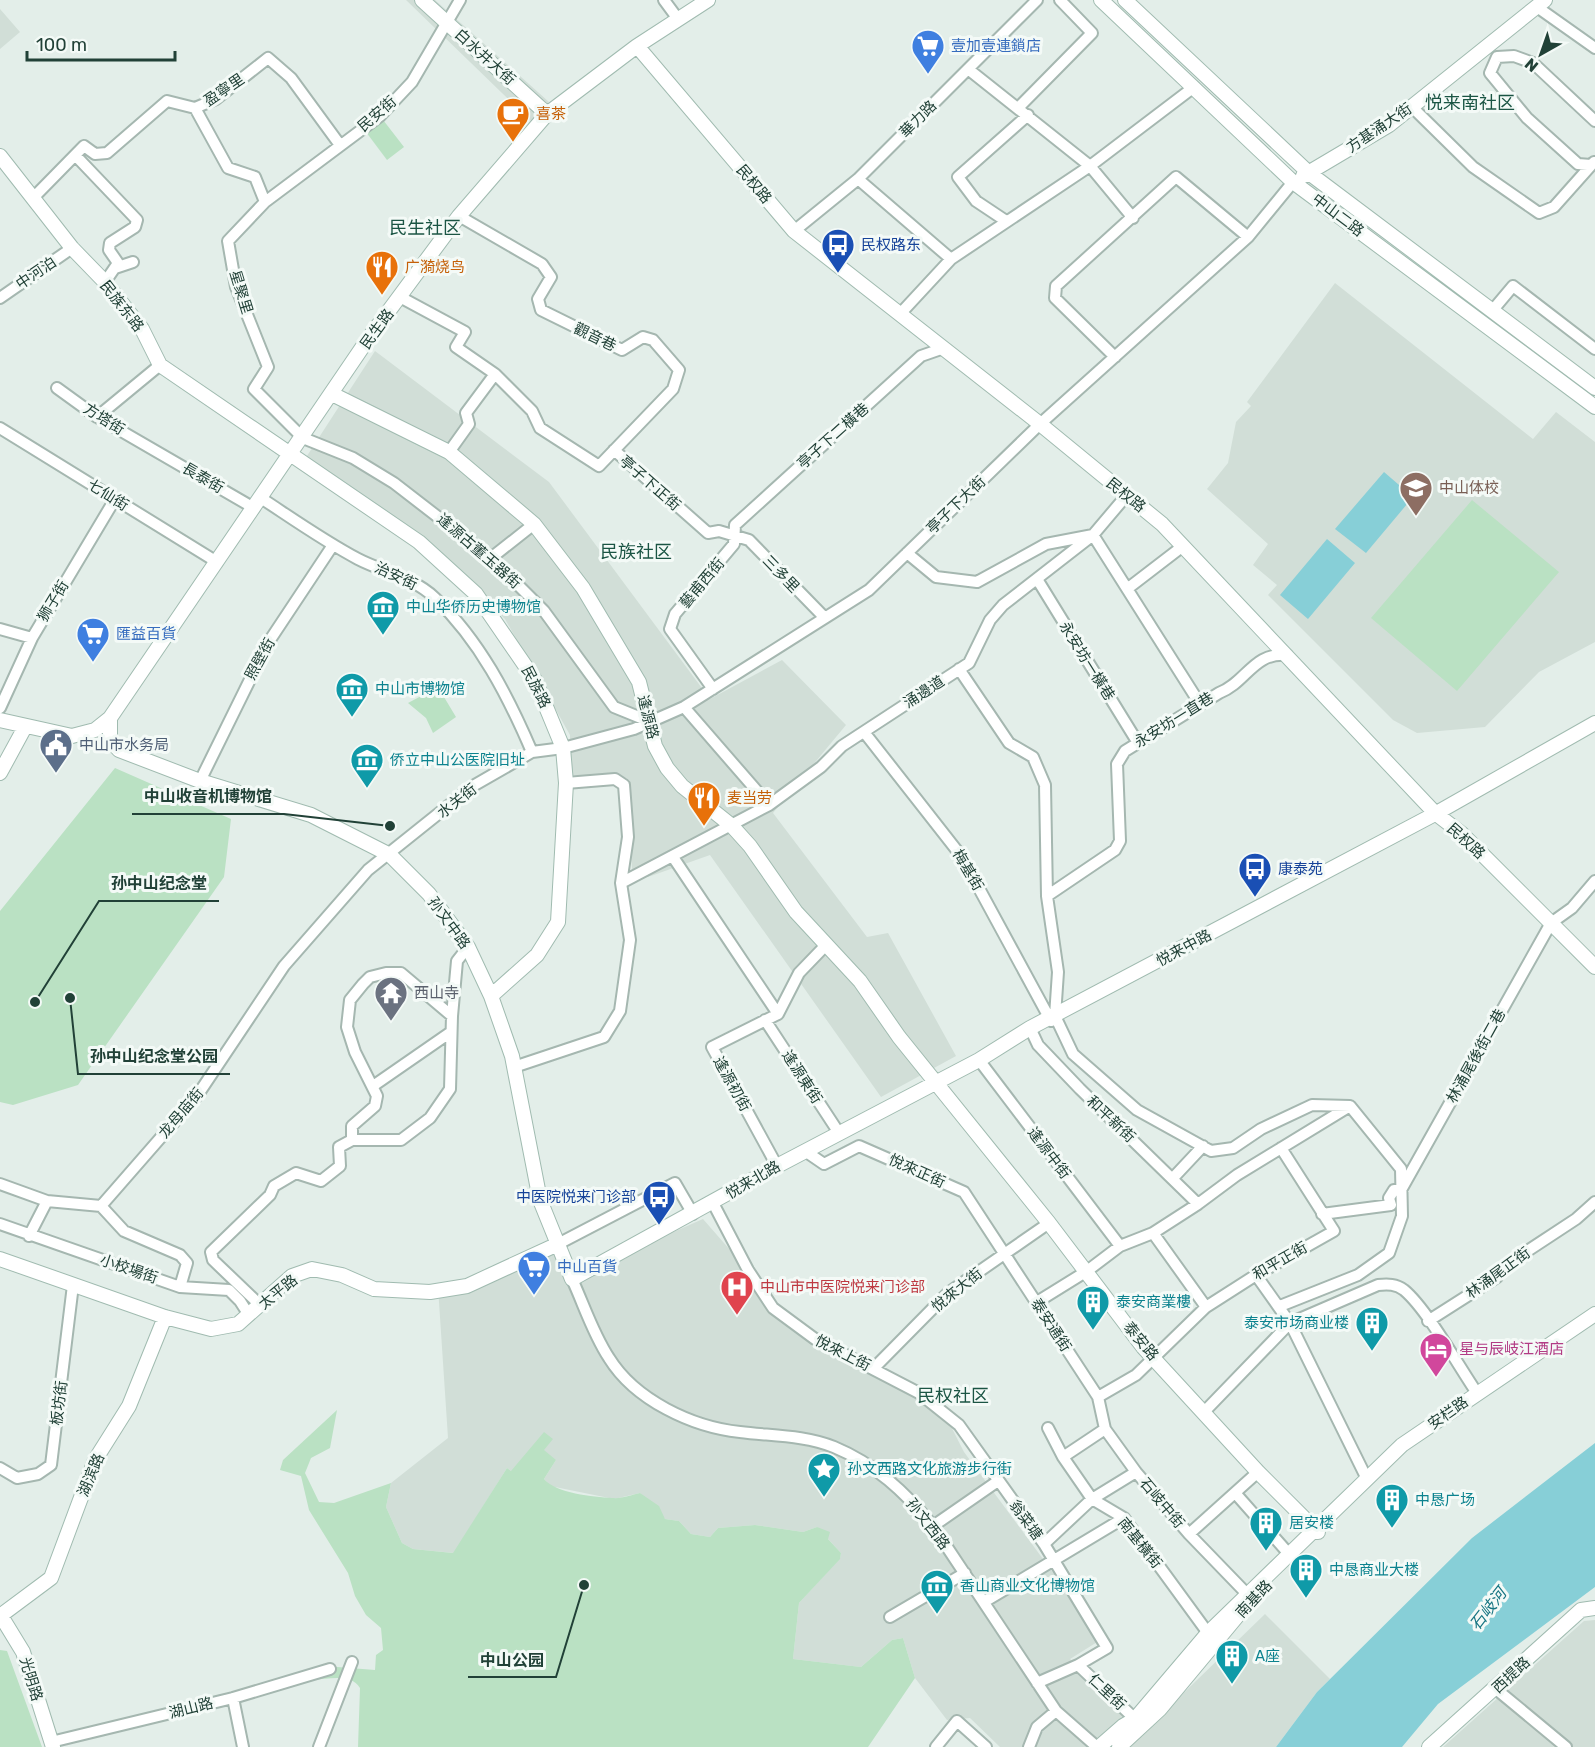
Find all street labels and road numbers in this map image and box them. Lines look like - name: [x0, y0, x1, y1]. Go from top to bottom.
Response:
- street label: 白水井大街: [451, 25, 519, 89]
- street label: 盈寧里: [200, 70, 248, 110]
- street label: 民安街: [354, 92, 400, 136]
- street label: 華力路: [896, 97, 940, 141]
- street label: 方基涌大街: [1343, 100, 1415, 156]
- street label: 民权路: [733, 161, 775, 207]
- street label: 中山二路: [1309, 190, 1367, 240]
- street label: 中河泊: [12, 253, 60, 293]
- street label: 星聚里: [226, 268, 256, 316]
- street label: 民族东路: [96, 277, 148, 335]
- street label: 民生路: [356, 306, 398, 352]
- street label: 觀音巷: [571, 319, 619, 355]
- street label: 方塔街: [80, 399, 128, 439]
- street label: 亭子下二橫巷: [794, 399, 872, 473]
- street label: 亭子下正街: [616, 452, 684, 514]
- street label: 長泰街: [179, 459, 227, 497]
- street label: 亭子下大街: [923, 472, 989, 538]
- street label: 民权路: [1103, 474, 1149, 516]
- street label: 七仙街: [84, 475, 132, 515]
- street label: 逢源古董玉器街: [433, 510, 525, 592]
- street label: 三多里: [759, 552, 803, 596]
- street label: 藝甫西街: [676, 554, 728, 612]
- street label: 治安街: [372, 558, 420, 594]
- street label: 狮子街: [34, 577, 72, 625]
- street label: 永安坊一橫巷: [1056, 618, 1118, 704]
- street label: 照壁街: [241, 635, 279, 683]
- street label: 民族路: [518, 663, 554, 711]
- street label: 涌邊道: [900, 672, 948, 712]
- street label: 永安坊一直巷: [1131, 689, 1217, 751]
- street label: 逢源路: [634, 693, 662, 741]
- street label: 水关街: [434, 780, 480, 822]
- street label: 民权路: [1443, 819, 1489, 863]
- street label: 梅基街: [949, 846, 987, 894]
- street label: 孙文中路: [424, 893, 474, 953]
- street label: 悦来中路: [1153, 926, 1215, 970]
- street label: 林涌尾後街二巷: [1443, 1006, 1509, 1106]
- street label: 逢源東街: [778, 1047, 826, 1107]
- street label: 逢源初街: [710, 1053, 754, 1115]
- street label: 龙母庙街: [155, 1084, 207, 1142]
- street label: 和平新街: [1083, 1092, 1139, 1146]
- street label: 逢源中街: [1024, 1124, 1074, 1182]
- street label: 悅來正街: [886, 1151, 948, 1191]
- street label: 悦来北路: [723, 1157, 783, 1203]
- street label: 和平正街: [1250, 1238, 1310, 1284]
- street label: 林涌尾正街: [1462, 1244, 1534, 1302]
- street label: 小校場街: [98, 1251, 160, 1287]
- street label: 悅來大街: [928, 1264, 986, 1316]
- street label: 太平路: [255, 1271, 301, 1313]
- street label: 泰安通街: [1027, 1295, 1075, 1355]
- street label: 泰安路: [1120, 1318, 1162, 1364]
- street label: 悅來上街: [812, 1331, 874, 1375]
- street label: 板坊街: [47, 1380, 71, 1426]
- street label: 安栏路: [1424, 1393, 1472, 1433]
- street label: 湖滨路: [74, 1451, 108, 1499]
- street label: 石岐中街: [1136, 1474, 1188, 1532]
- street label: 孙文西路: [902, 1495, 954, 1553]
- street label: 翁菜塘: [1005, 1497, 1047, 1543]
- street label: 南基橫街: [1114, 1514, 1166, 1572]
- street label: 南基路: [1232, 1576, 1276, 1622]
- street label: 西提路: [1488, 1653, 1534, 1697]
- street label: 光明路: [16, 1655, 46, 1703]
- street label: 仁里街: [1084, 1670, 1130, 1714]
- street label: 湖山路: [167, 1694, 215, 1722]

